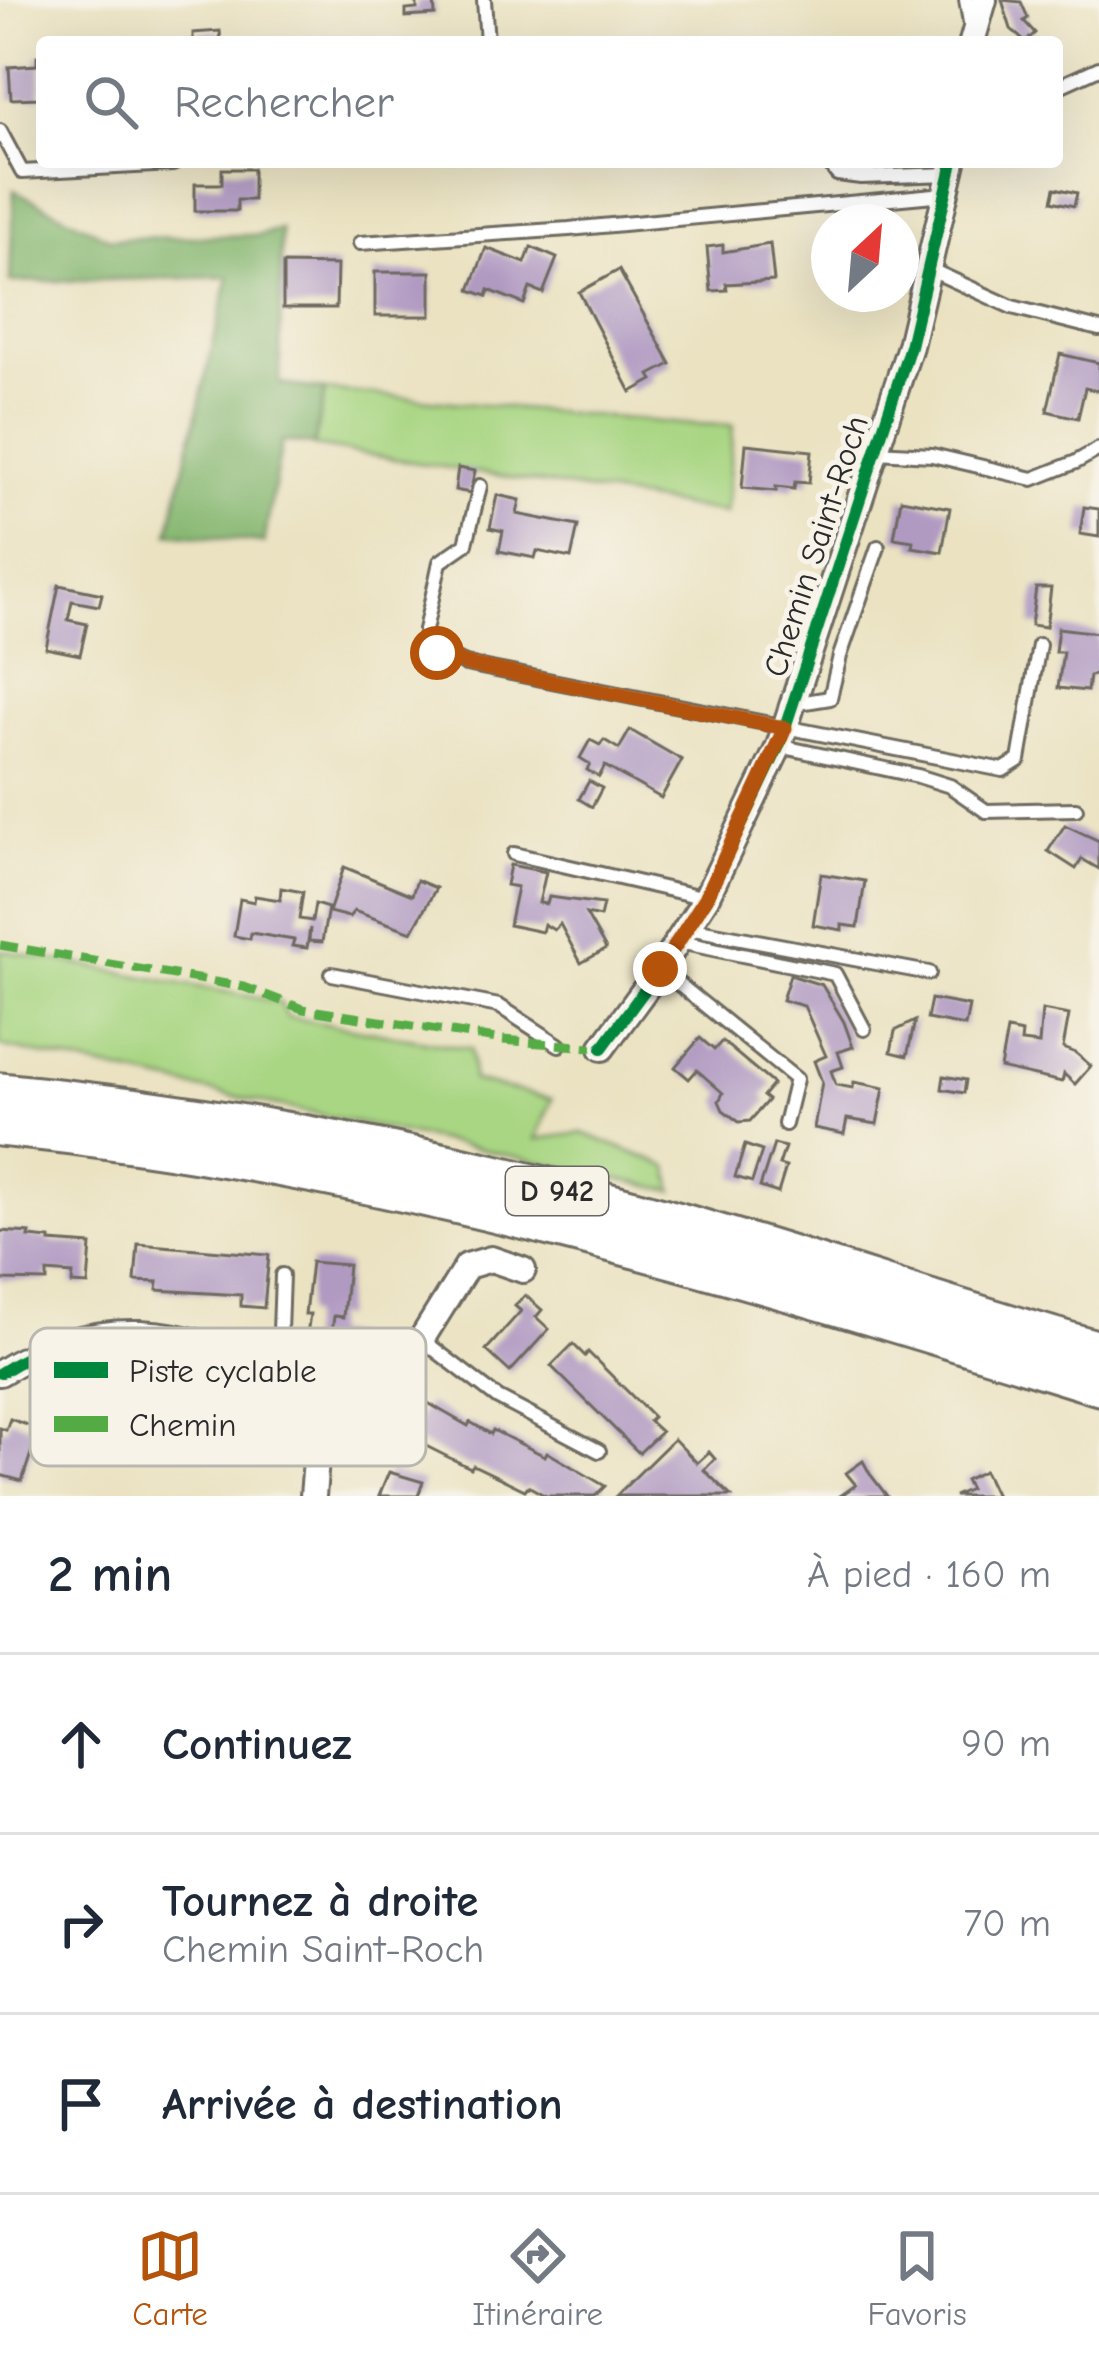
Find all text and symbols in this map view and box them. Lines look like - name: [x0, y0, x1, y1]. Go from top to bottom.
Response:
- search box: [36, 36, 1063, 168]
- icon: search: [78, 69, 144, 135]
- text: Rechercher: [174, 76, 394, 128]
- north arrow: [811, 204, 919, 312]
- street label: Chemin Saint-Roch: [756, 411, 876, 681]
- route start: [410, 626, 464, 680]
- route end: [633, 942, 687, 996]
- road number: D 942: [506, 1167, 608, 1215]
- legend: [30, 1328, 426, 1466]
- text: Piste cyclable: [129, 1352, 316, 1390]
- text: Chemin: [129, 1406, 237, 1444]
- text: 2 min: [48, 1545, 172, 1604]
- text: À pied · 160 m: [807, 1552, 1051, 1597]
- icon: ahead: [48, 1711, 114, 1777]
- text: Continuez: [162, 1718, 352, 1770]
- text: 90 m: [961, 1721, 1051, 1766]
- text: Tournez à droite: [162, 1875, 478, 1927]
- icon: right: [48, 1891, 114, 1957]
- text: 70 m: [964, 1901, 1051, 1946]
- text: Chemin Saint-Roch: [162, 1927, 484, 1972]
- icon: arrive: [48, 2071, 114, 2137]
- text: Arrivée à destination: [162, 2078, 563, 2130]
- tab: Carte: [132, 2223, 208, 2333]
- tab: Itinéraire: [472, 2223, 603, 2333]
- tab: Favoris: [868, 2223, 967, 2333]

